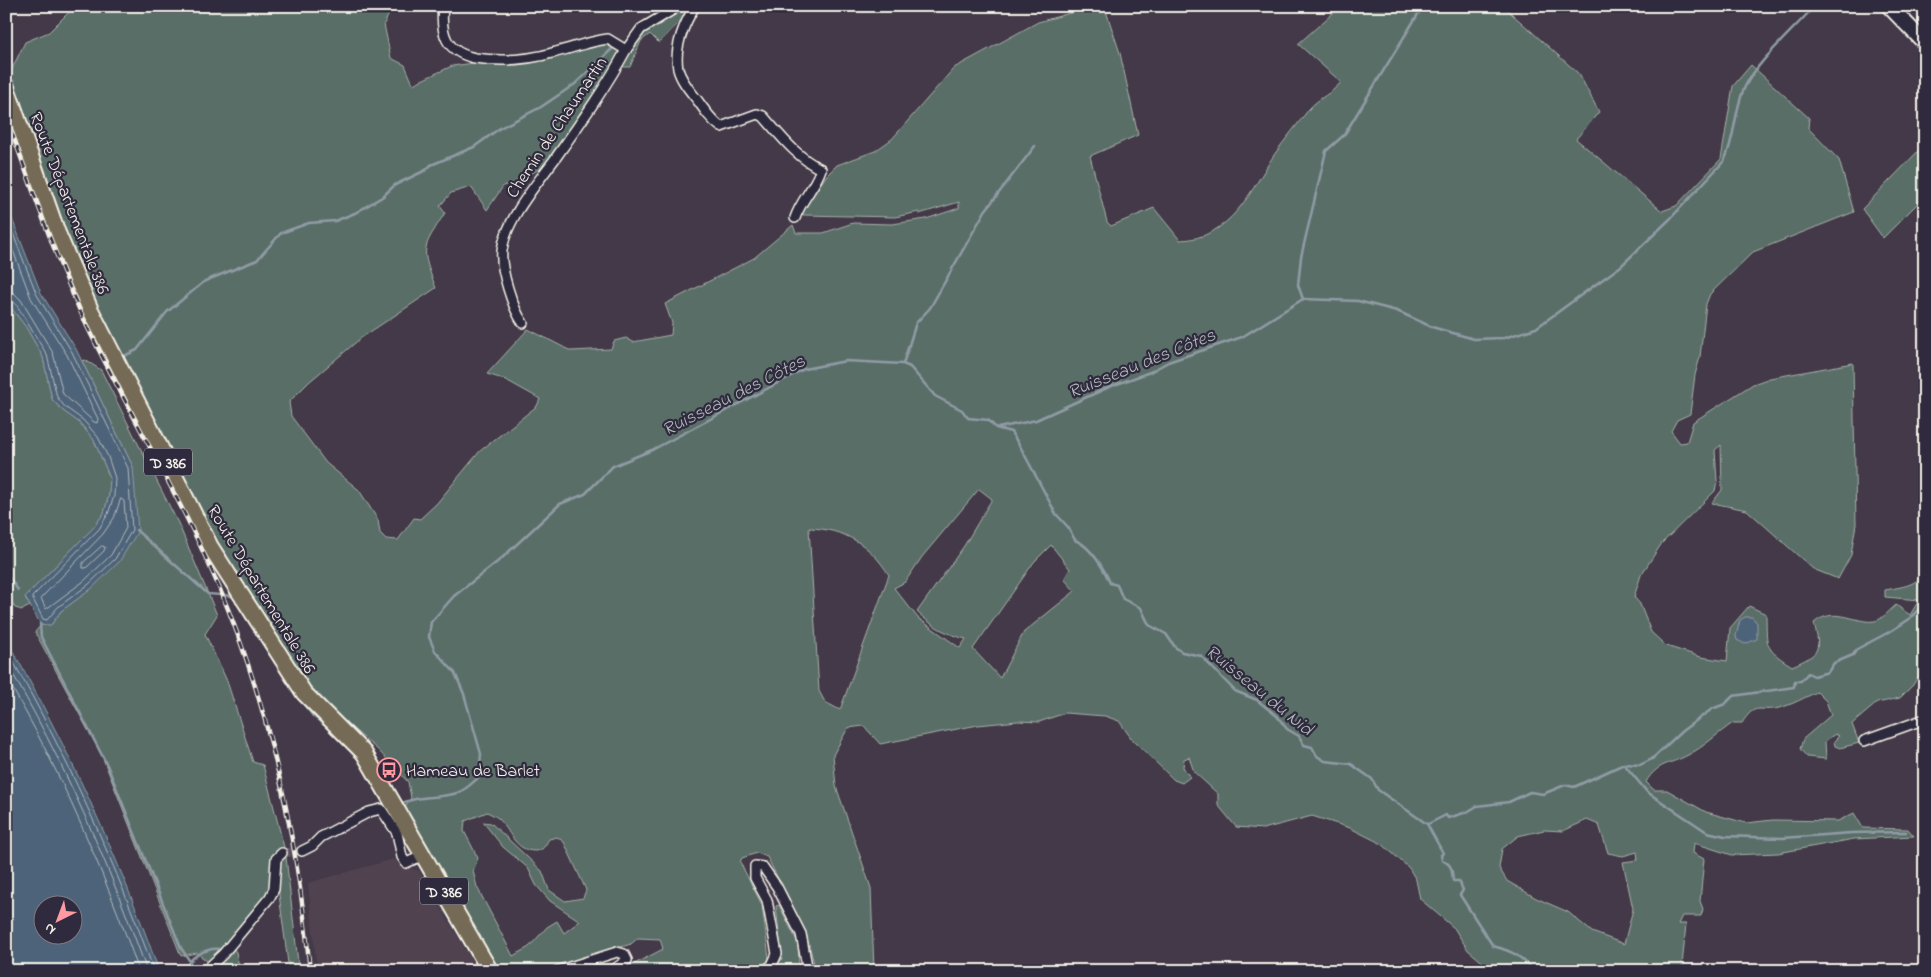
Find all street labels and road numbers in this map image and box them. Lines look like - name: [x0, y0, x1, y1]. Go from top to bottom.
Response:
- street label: Chemin de Chaumartin: [501, 52, 615, 204]
- street label: Route Départementale 386: [21, 109, 115, 299]
- road number: D 386: [144, 448, 192, 476]
- street label: Route Départementale 386: [199, 501, 321, 680]
- road number: D 386: [420, 878, 468, 904]

